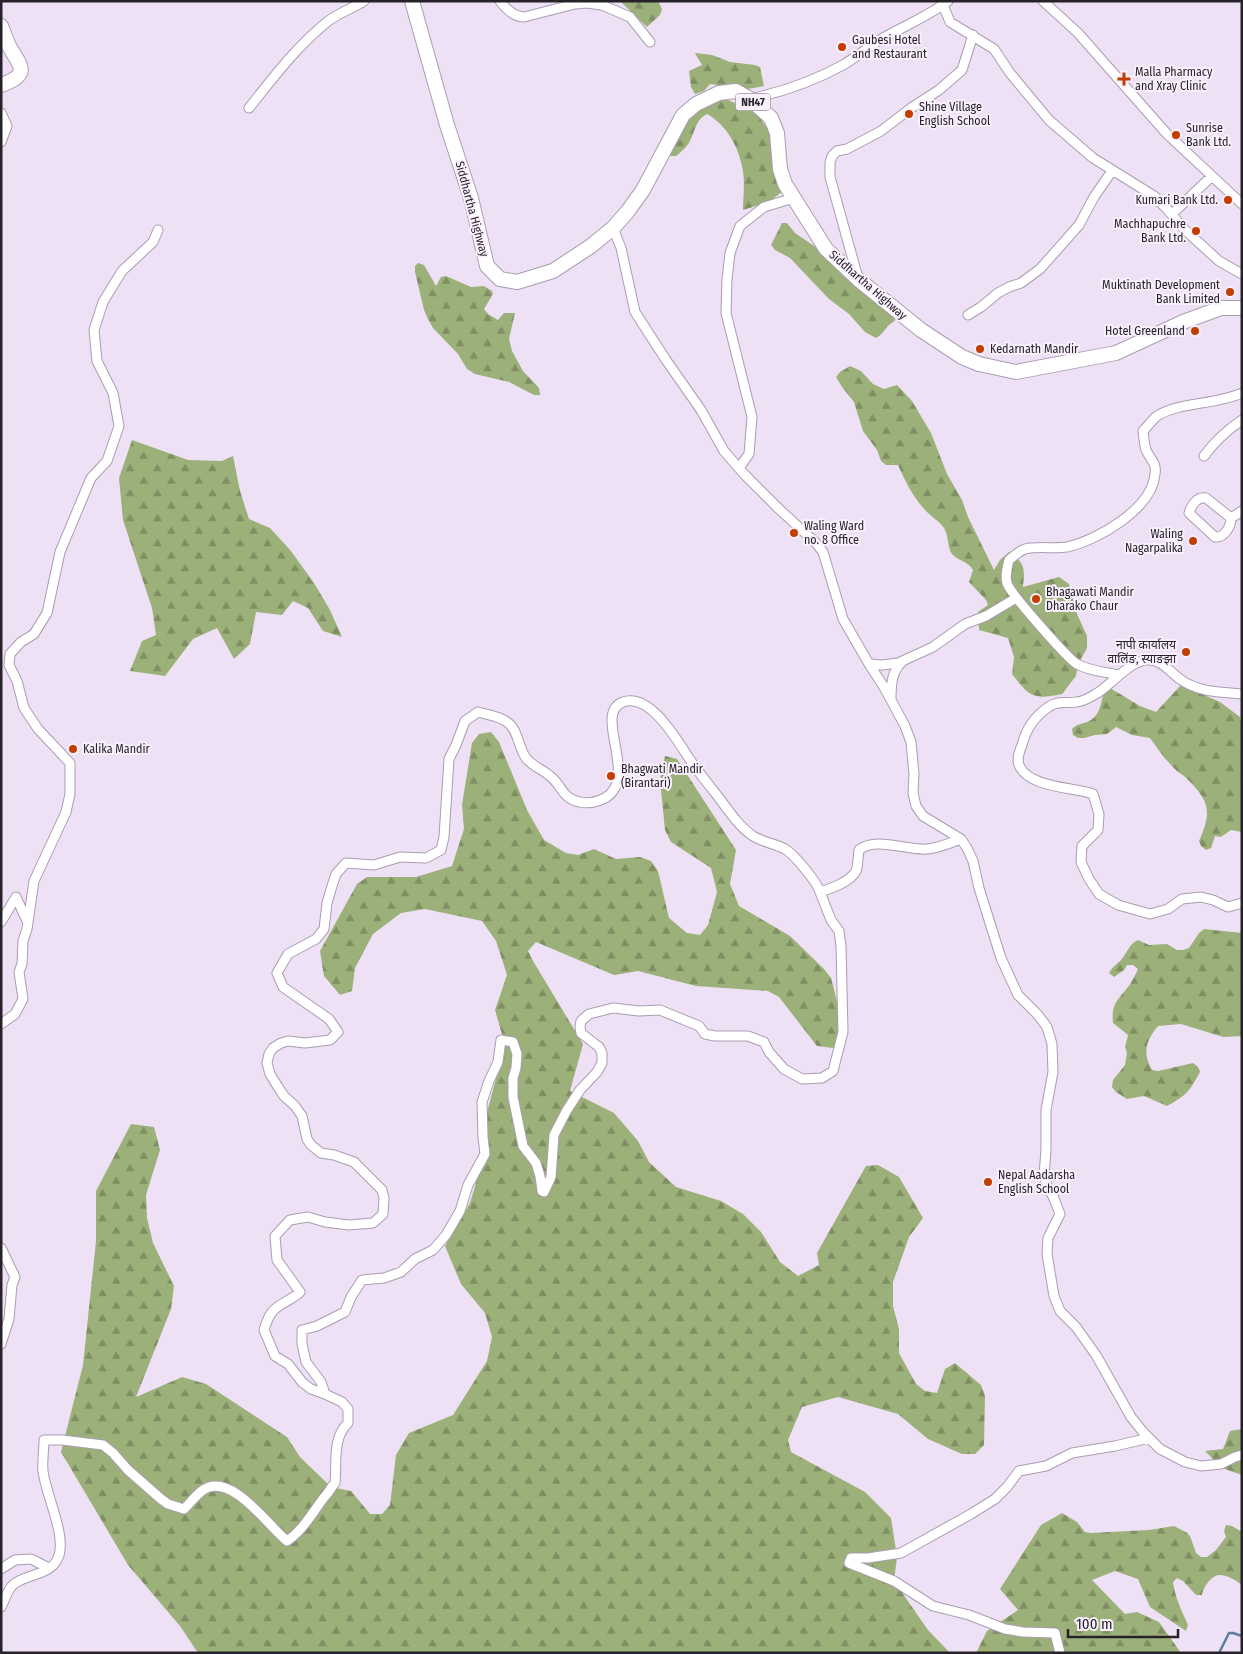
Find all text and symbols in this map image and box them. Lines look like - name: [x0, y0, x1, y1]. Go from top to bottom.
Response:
- place label: Gaubesi Hotel and Restaurant: [852, 33, 927, 61]
- marker: Gaubesi Hotel and Restaurant: [836, 41, 848, 53]
- place label: Malla Pharmacy and Xray Clinic: [1135, 65, 1213, 93]
- marker: Malla Pharmacy and Xray Clinic: [1117, 72, 1131, 86]
- road number: NH47: [736, 94, 770, 110]
- place label: Shine Village English School: [919, 100, 990, 128]
- marker: Shine Village English School: [903, 108, 915, 120]
- place label: Sunrise Bank Ltd.: [1186, 121, 1231, 149]
- marker: Sunrise Bank Ltd.: [1170, 129, 1182, 141]
- street label: Siddhartha Highway: [453, 160, 492, 259]
- place label: Kumari Bank Ltd.: [1135, 193, 1218, 207]
- marker: Kumari Bank Ltd.: [1222, 194, 1234, 206]
- place label: Machhapuchre Bank Ltd.: [1114, 217, 1186, 245]
- marker: Machhapuchre Bank Ltd.: [1190, 225, 1202, 237]
- street label: Siddhartha Highway: [826, 248, 910, 323]
- place label: Muktinath Development Bank Limited: [1102, 278, 1220, 306]
- marker: Muktinath Development Bank Limited: [1224, 286, 1236, 298]
- place label: Hotel Greenland: [1105, 324, 1185, 338]
- marker: Hotel Greenland: [1189, 325, 1201, 337]
- place label: Kedarnath Mandir: [990, 342, 1079, 356]
- marker: Kedarnath Mandir: [974, 343, 986, 355]
- place label: Waling Ward no. 8 Office: [804, 519, 864, 547]
- marker: Waling Ward no. 8 Office: [788, 527, 800, 539]
- place label: Waling Nagarpalika: [1125, 527, 1183, 555]
- marker: Waling Nagarpalika: [1187, 535, 1199, 547]
- place label: Bhagawati Mandir Dharako Chaur: [1046, 585, 1134, 613]
- marker: Bhagawati Mandir Dharako Chaur: [1030, 593, 1042, 605]
- place label: नापी कार्यालय वालिंङ, स्याङझा: [1107, 637, 1177, 666]
- marker: नापी कार्यालय वालिंङ, स्याङझा: [1180, 646, 1192, 658]
- place label: Kalika Mandir: [83, 742, 151, 756]
- marker: Kalika Mandir: [67, 743, 79, 755]
- place label: Bhagwati Mandir (Birantari): [621, 762, 704, 790]
- marker: Bhagwati Mandir (Birantari): [605, 770, 617, 782]
- place label: Nepal Aadarsha English School: [998, 1168, 1075, 1196]
- marker: Nepal Aadarsha English School: [982, 1176, 994, 1188]
- scale bar: [1068, 1606, 1178, 1638]
- text: 100 m: [1076, 1615, 1113, 1633]

